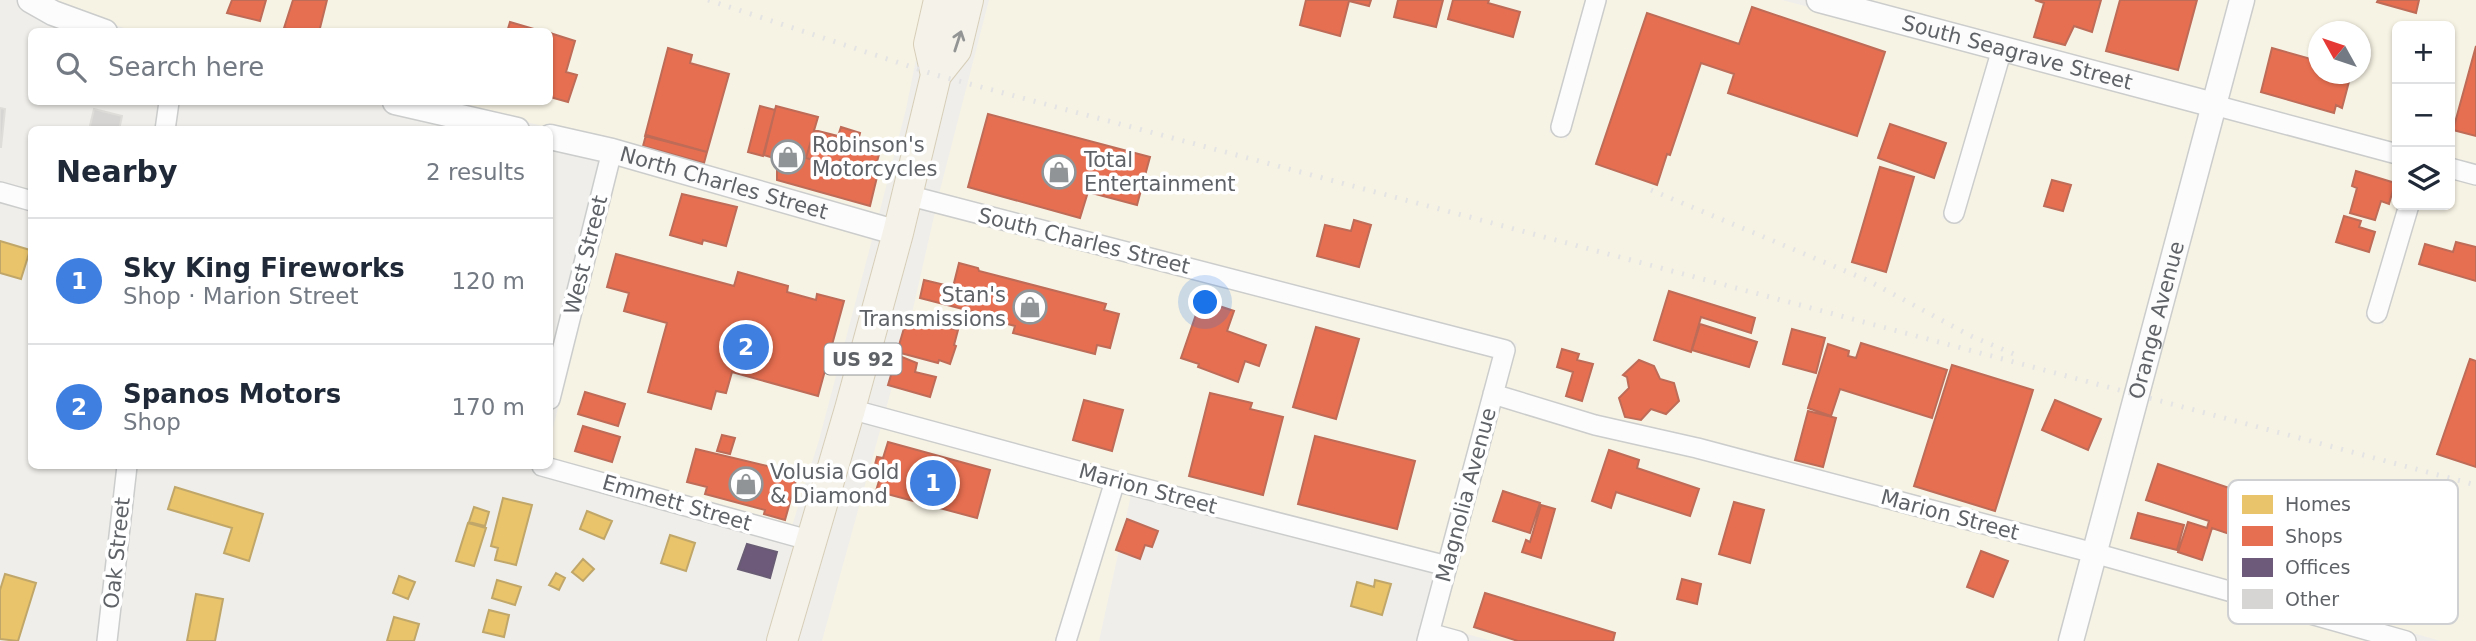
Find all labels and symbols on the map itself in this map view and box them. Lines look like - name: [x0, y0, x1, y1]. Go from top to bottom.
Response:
- street label: South Seagrave Street: [1899, 11, 2135, 95]
- north arrow: [2308, 21, 2371, 84]
- one-way arrow: [953, 30, 965, 52]
- place label: Robinson's Motorcycles: [812, 133, 937, 181]
- shop icon: Robinson's Motorcycles: [769, 138, 807, 176]
- street label: North Charles Street: [617, 142, 831, 224]
- place label: Total Entertainment: [1083, 148, 1236, 196]
- shop icon: Total Entertainment: [1040, 153, 1078, 191]
- street label: West Street: [560, 193, 612, 317]
- street label: South Charles Street: [976, 203, 1192, 279]
- street label: Orange Avenue: [2124, 239, 2189, 402]
- place label: Stan's Transmissions: [858, 283, 1006, 331]
- your location: [1188, 285, 1222, 319]
- shop icon: Stan's Transmissions: [1011, 288, 1049, 326]
- pin: 2: [723, 321, 769, 373]
- road number: US 92: [824, 344, 902, 374]
- street label: Magnolia Avenue: [1431, 405, 1501, 585]
- pin: 1: [910, 457, 956, 509]
- street label: Marion Street: [1076, 459, 1220, 519]
- place label: Volusia Gold & Diamond: [770, 460, 899, 508]
- shop icon: Volusia Gold & Diamond: [727, 465, 765, 503]
- street label: Emmett Street: [600, 470, 754, 536]
- legend: [2228, 480, 2458, 624]
- street label: Marion Street: [1878, 485, 2022, 545]
- text: Homes: [2285, 493, 2351, 515]
- street label: Oak Street: [99, 496, 135, 610]
- text: Shops: [2285, 525, 2343, 547]
- text: Offices: [2285, 556, 2350, 578]
- text: Other: [2285, 588, 2339, 610]

